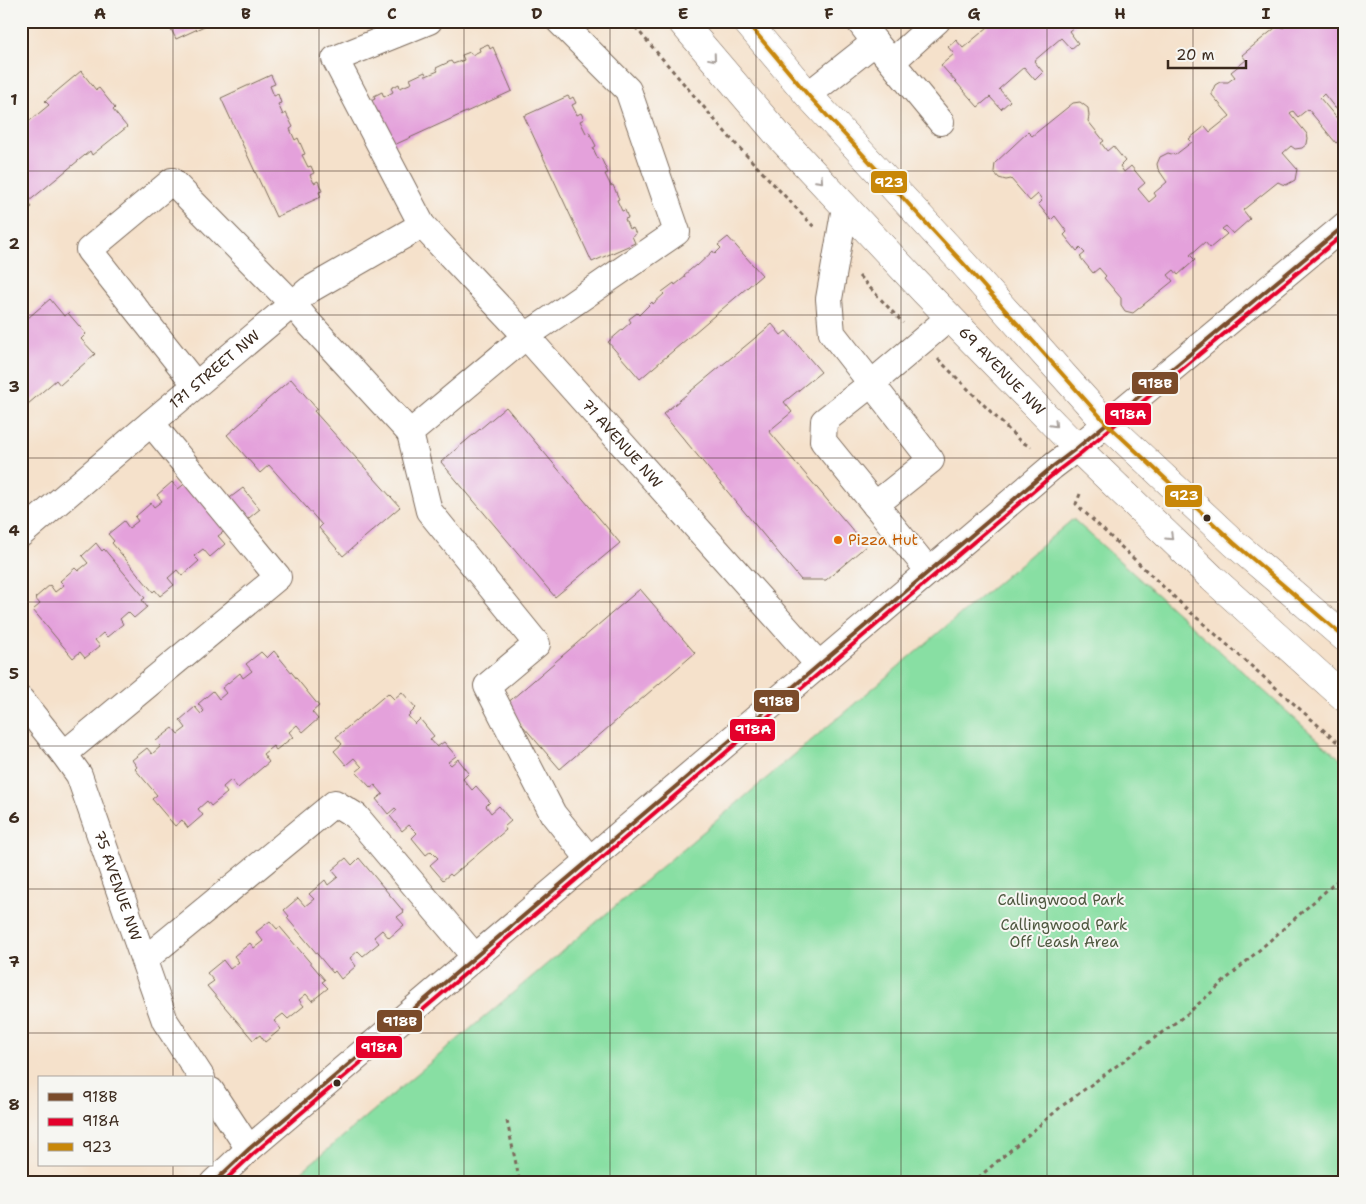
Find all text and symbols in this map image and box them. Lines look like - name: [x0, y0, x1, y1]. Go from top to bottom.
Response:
- text: A: [94, 3, 106, 24]
- text: B: [241, 3, 251, 24]
- text: C: [387, 3, 397, 24]
- text: D: [531, 3, 543, 24]
- text: E: [678, 3, 688, 24]
- text: F: [824, 3, 834, 24]
- text: G: [968, 3, 981, 24]
- text: H: [1114, 3, 1126, 24]
- text: I: [1262, 3, 1271, 24]
- scale bar: [1168, 38, 1246, 70]
- text: 20 m: [1176, 45, 1215, 65]
- one-way arrow: [707, 53, 716, 62]
- text: 1: [10, 89, 18, 110]
- line badge: 923: [870, 170, 908, 194]
- text: 923: [875, 173, 904, 191]
- one-way arrow: [814, 174, 823, 183]
- text: 2: [8, 233, 20, 254]
- street label: 69 AVENUE NW: [954, 322, 1050, 420]
- street label: 171 STREET NW: [165, 326, 264, 413]
- line badge: 918B: [1131, 371, 1179, 395]
- text: 918B: [1138, 374, 1172, 392]
- text: 3: [8, 376, 20, 397]
- street label: 71 AVENUE NW: [577, 395, 667, 492]
- line badge: 918A: [1104, 402, 1152, 426]
- text: 918A: [1110, 405, 1146, 423]
- one-way arrow: [1048, 418, 1057, 427]
- line badge: 923: [1164, 484, 1203, 508]
- text: 923: [1170, 486, 1199, 504]
- unlabelled marker: [1202, 513, 1212, 523]
- text: 4: [8, 520, 20, 541]
- place label: Pizza Hut: [848, 530, 918, 550]
- one-way arrow: [1164, 531, 1173, 540]
- marker: Pizza Hut: [832, 534, 844, 546]
- text: 5: [9, 663, 19, 684]
- line badge: 918B: [753, 689, 800, 713]
- text: 918B: [759, 692, 793, 710]
- line badge: 918A: [729, 718, 776, 742]
- text: 918A: [735, 720, 771, 738]
- text: 6: [8, 807, 20, 828]
- street label: 75 AVENUE NW: [89, 828, 146, 943]
- park label: Callingwood Park: [997, 890, 1125, 910]
- park label: Callingwood Park Off Leash Area: [1000, 915, 1128, 952]
- text: 7: [8, 951, 20, 972]
- line badge: 918B: [376, 1009, 423, 1033]
- text: 918B: [383, 1012, 417, 1030]
- line badge: 918A: [355, 1035, 403, 1059]
- text: 918A: [361, 1038, 397, 1056]
- legend: [38, 1076, 212, 1166]
- unlabelled marker: [332, 1078, 342, 1088]
- text: 918B: [82, 1087, 118, 1107]
- text: 8: [8, 1094, 20, 1115]
- text: 918A: [82, 1111, 120, 1131]
- text: 923: [82, 1137, 112, 1157]

